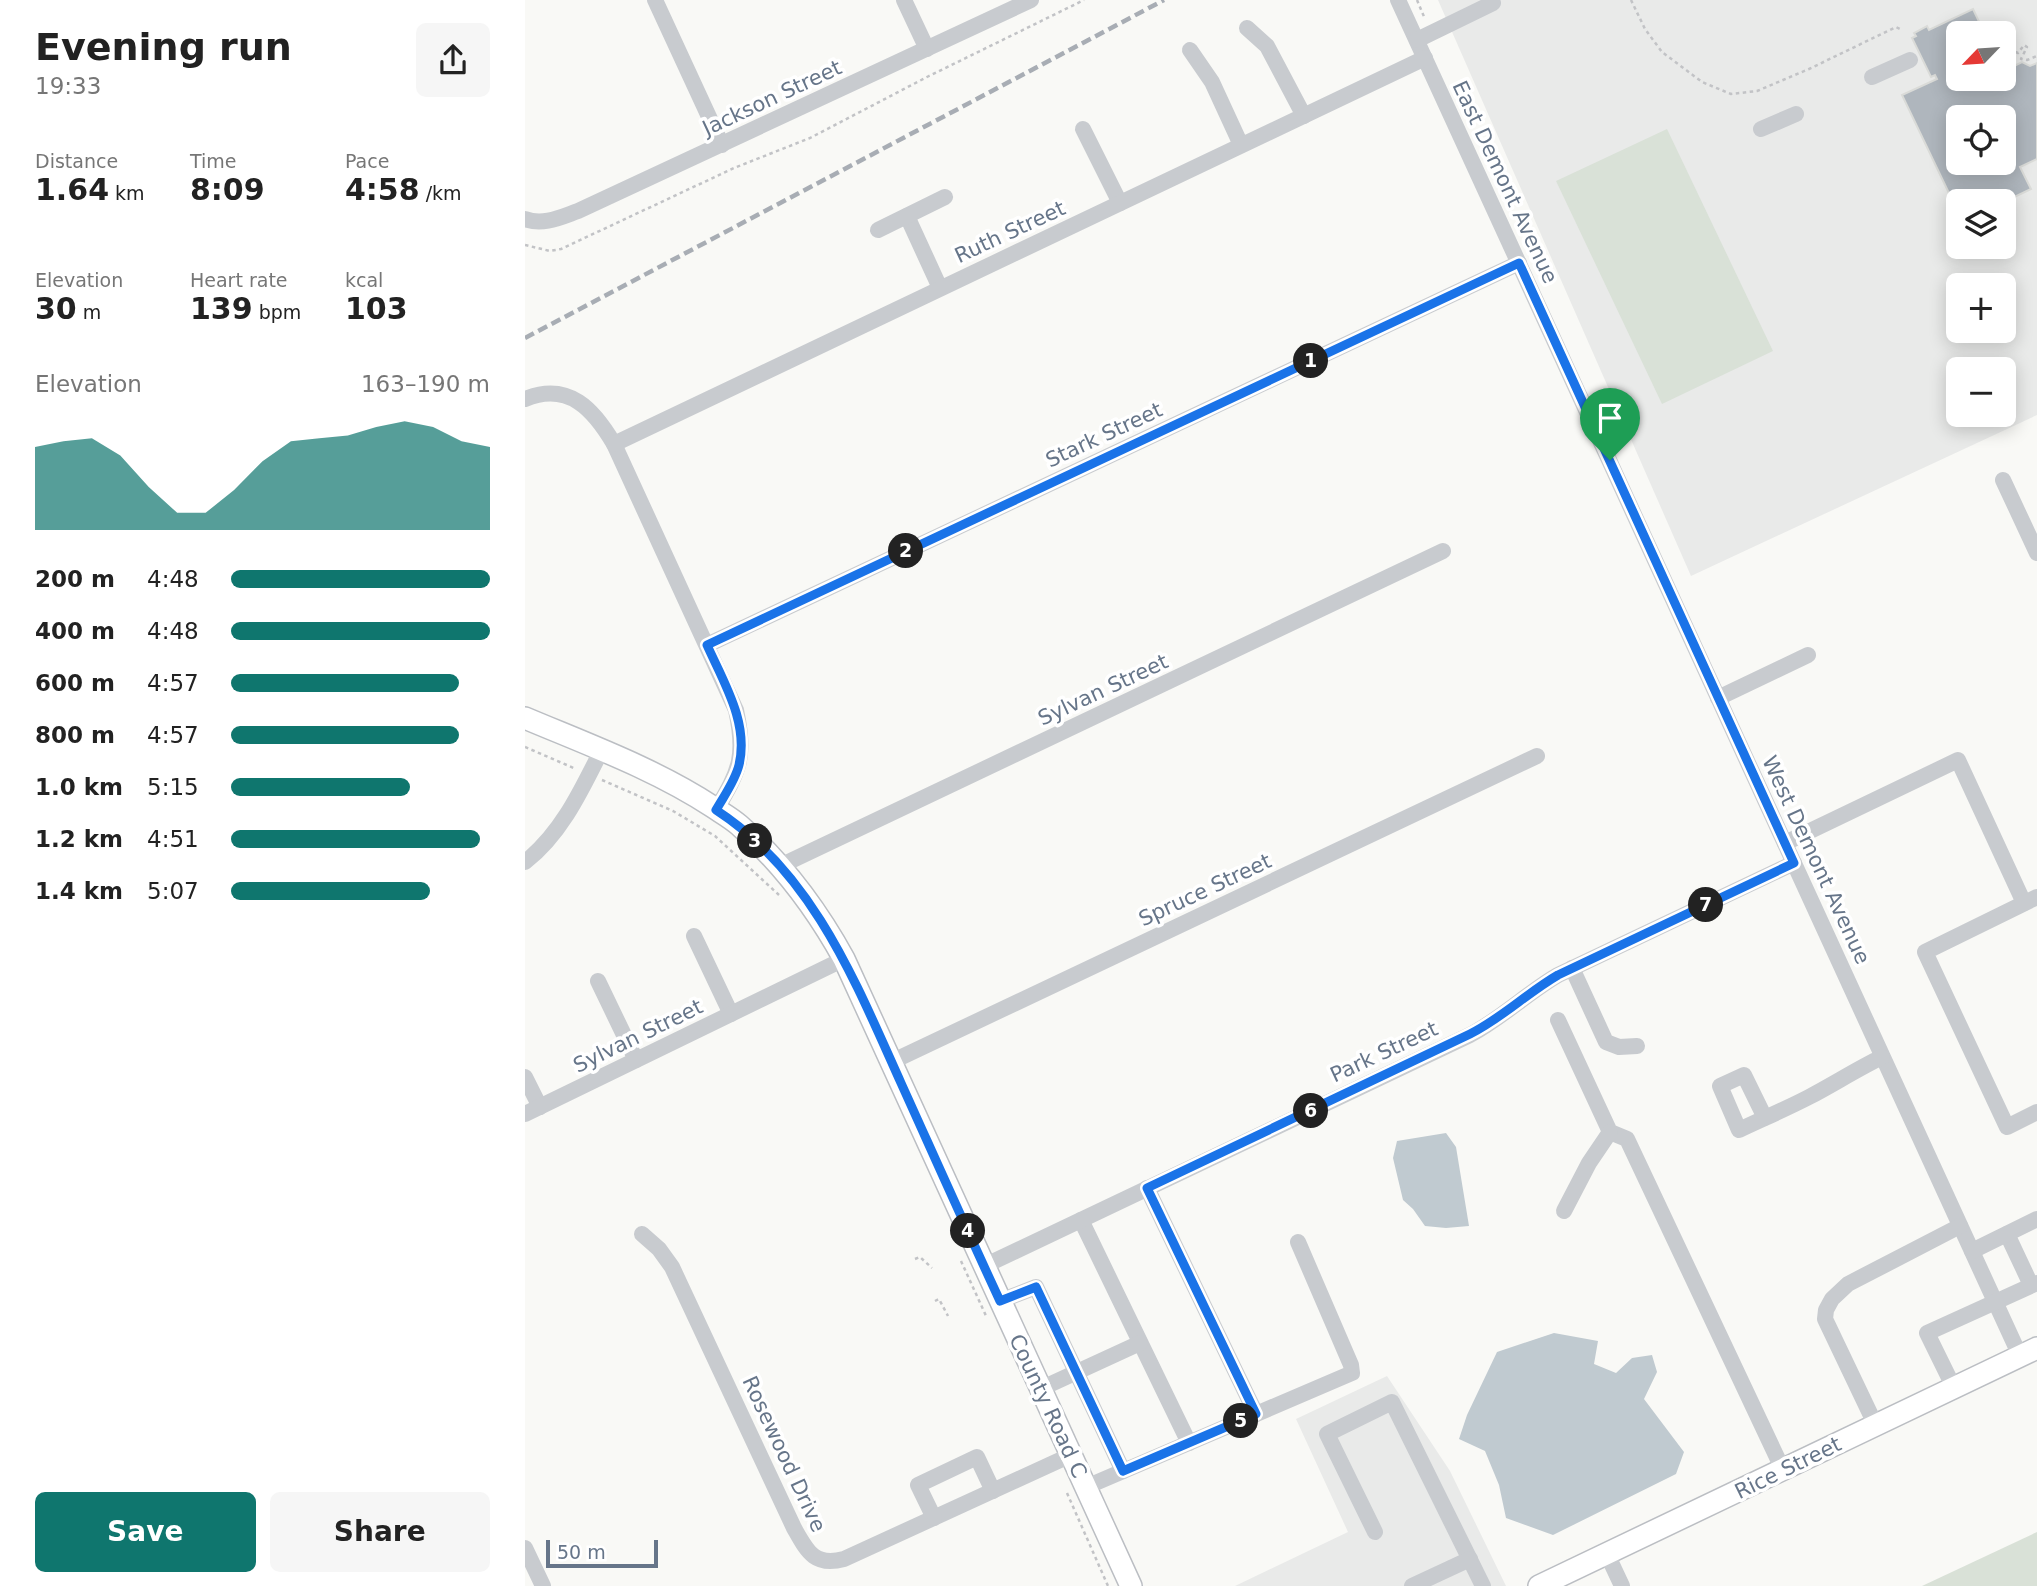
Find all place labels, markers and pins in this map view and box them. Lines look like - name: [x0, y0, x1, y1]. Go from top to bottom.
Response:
- pin: 1: [1293, 344, 1329, 378]
- pin: [1580, 388, 1640, 460]
- pin: 2: [889, 534, 923, 568]
- pin: 3: [737, 824, 772, 858]
- pin: 7: [1689, 888, 1723, 922]
- pin: 6: [1293, 1094, 1329, 1128]
- pin: 4: [951, 1214, 985, 1248]
- pin: 5: [1223, 1404, 1259, 1438]

